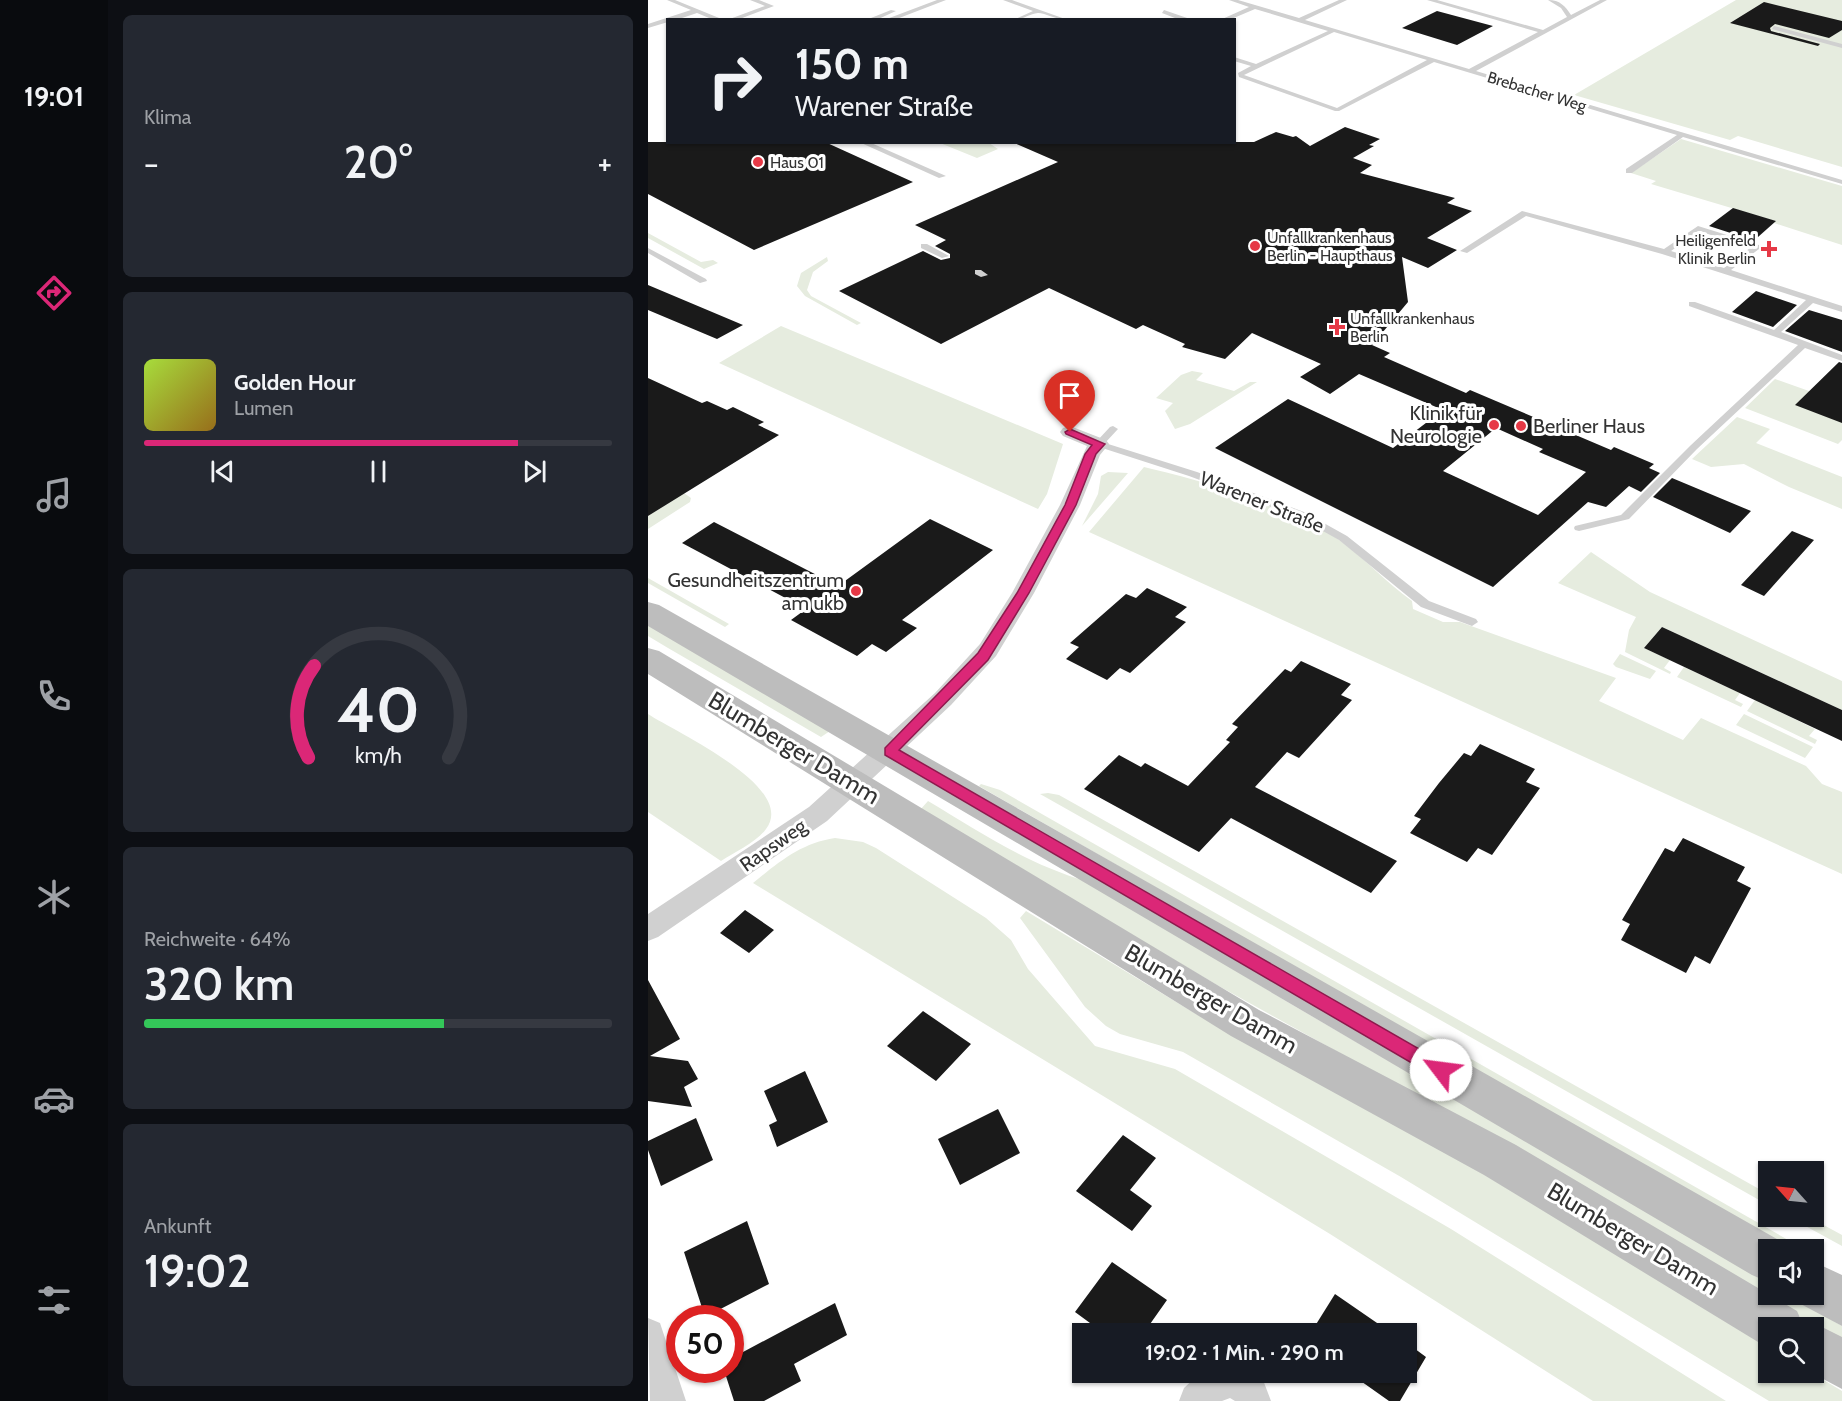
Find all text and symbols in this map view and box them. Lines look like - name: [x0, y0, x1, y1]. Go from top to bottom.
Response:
- text: 150 m: [795, 38, 909, 90]
- icon: right: [696, 42, 774, 120]
- street label: Brebacher Weg: [1485, 67, 1590, 116]
- text: 19:01: [24, 80, 84, 113]
- text: Warener Straße: [795, 90, 973, 123]
- text: Klima: [144, 105, 191, 129]
- text: 20°: [344, 135, 412, 189]
- text: −: [144, 143, 159, 183]
- text: +: [597, 143, 612, 183]
- place label: Haus 01: [770, 153, 824, 172]
- marker: Haus 01: [751, 155, 765, 169]
- place label: Unfallkrankenhaus Berlin - Haupthaus: [1267, 228, 1393, 265]
- place label: Heiligenfeld Klinik Berlin: [1675, 231, 1756, 268]
- marker: Unfallkrankenhaus Berlin - Haupthaus: [1248, 239, 1262, 253]
- marker: Heiligenfeld Klinik Berlin: [1760, 240, 1778, 258]
- icon: directions: [33, 272, 75, 314]
- place label: Unfallkrankenhaus Berlin: [1350, 309, 1475, 346]
- marker: Unfallkrankenhaus Berlin: [1328, 318, 1346, 336]
- text: Golden Hour: [234, 369, 355, 396]
- pin: [1044, 370, 1095, 432]
- icon: arrive: [1053, 379, 1086, 412]
- text: Lumen: [234, 396, 293, 420]
- place label: Klinik für Neurologie: [1390, 401, 1483, 448]
- place label: Berliner Haus: [1533, 414, 1645, 438]
- marker: Klinik für Neurologie: [1487, 418, 1501, 432]
- marker: Berliner Haus: [1514, 419, 1528, 433]
- icon: previous: [206, 455, 239, 488]
- icon: pause: [362, 455, 395, 488]
- icon: next: [518, 455, 551, 488]
- street label: Warener Straße: [1196, 466, 1328, 538]
- icon: music: [33, 474, 75, 516]
- place label: Gesundheitszentrum am ukb: [668, 568, 844, 615]
- marker: Gesundheitszentrum am ukb: [849, 584, 863, 598]
- text: 40: [337, 672, 419, 748]
- icon: phone: [33, 675, 75, 717]
- street label: Blumberger Damm: [703, 685, 885, 810]
- text: km/h: [355, 742, 401, 768]
- street label: Rapsweg: [735, 813, 812, 877]
- icon: climate: [33, 876, 75, 918]
- text: Reichweite · 64%: [144, 927, 290, 951]
- street label: Blumberger Damm: [1120, 937, 1303, 1060]
- text: 320 km: [144, 957, 294, 1011]
- position arrow: [1409, 1038, 1473, 1102]
- icon: car: [33, 1078, 75, 1120]
- north arrow: [1758, 1161, 1824, 1227]
- map controls: [1758, 1161, 1824, 1383]
- street label: Blumberger Damm: [1542, 1176, 1724, 1301]
- text: Ankunft: [144, 1214, 211, 1238]
- button: sound: [1758, 1239, 1824, 1305]
- text: 19:02: [144, 1244, 250, 1298]
- icon: filters: [33, 1279, 75, 1321]
- speed limit sign: 50: [666, 1305, 744, 1383]
- button: search: [1758, 1317, 1824, 1383]
- text: 19:02 · 1 Min. · 290 m: [1145, 1339, 1344, 1366]

